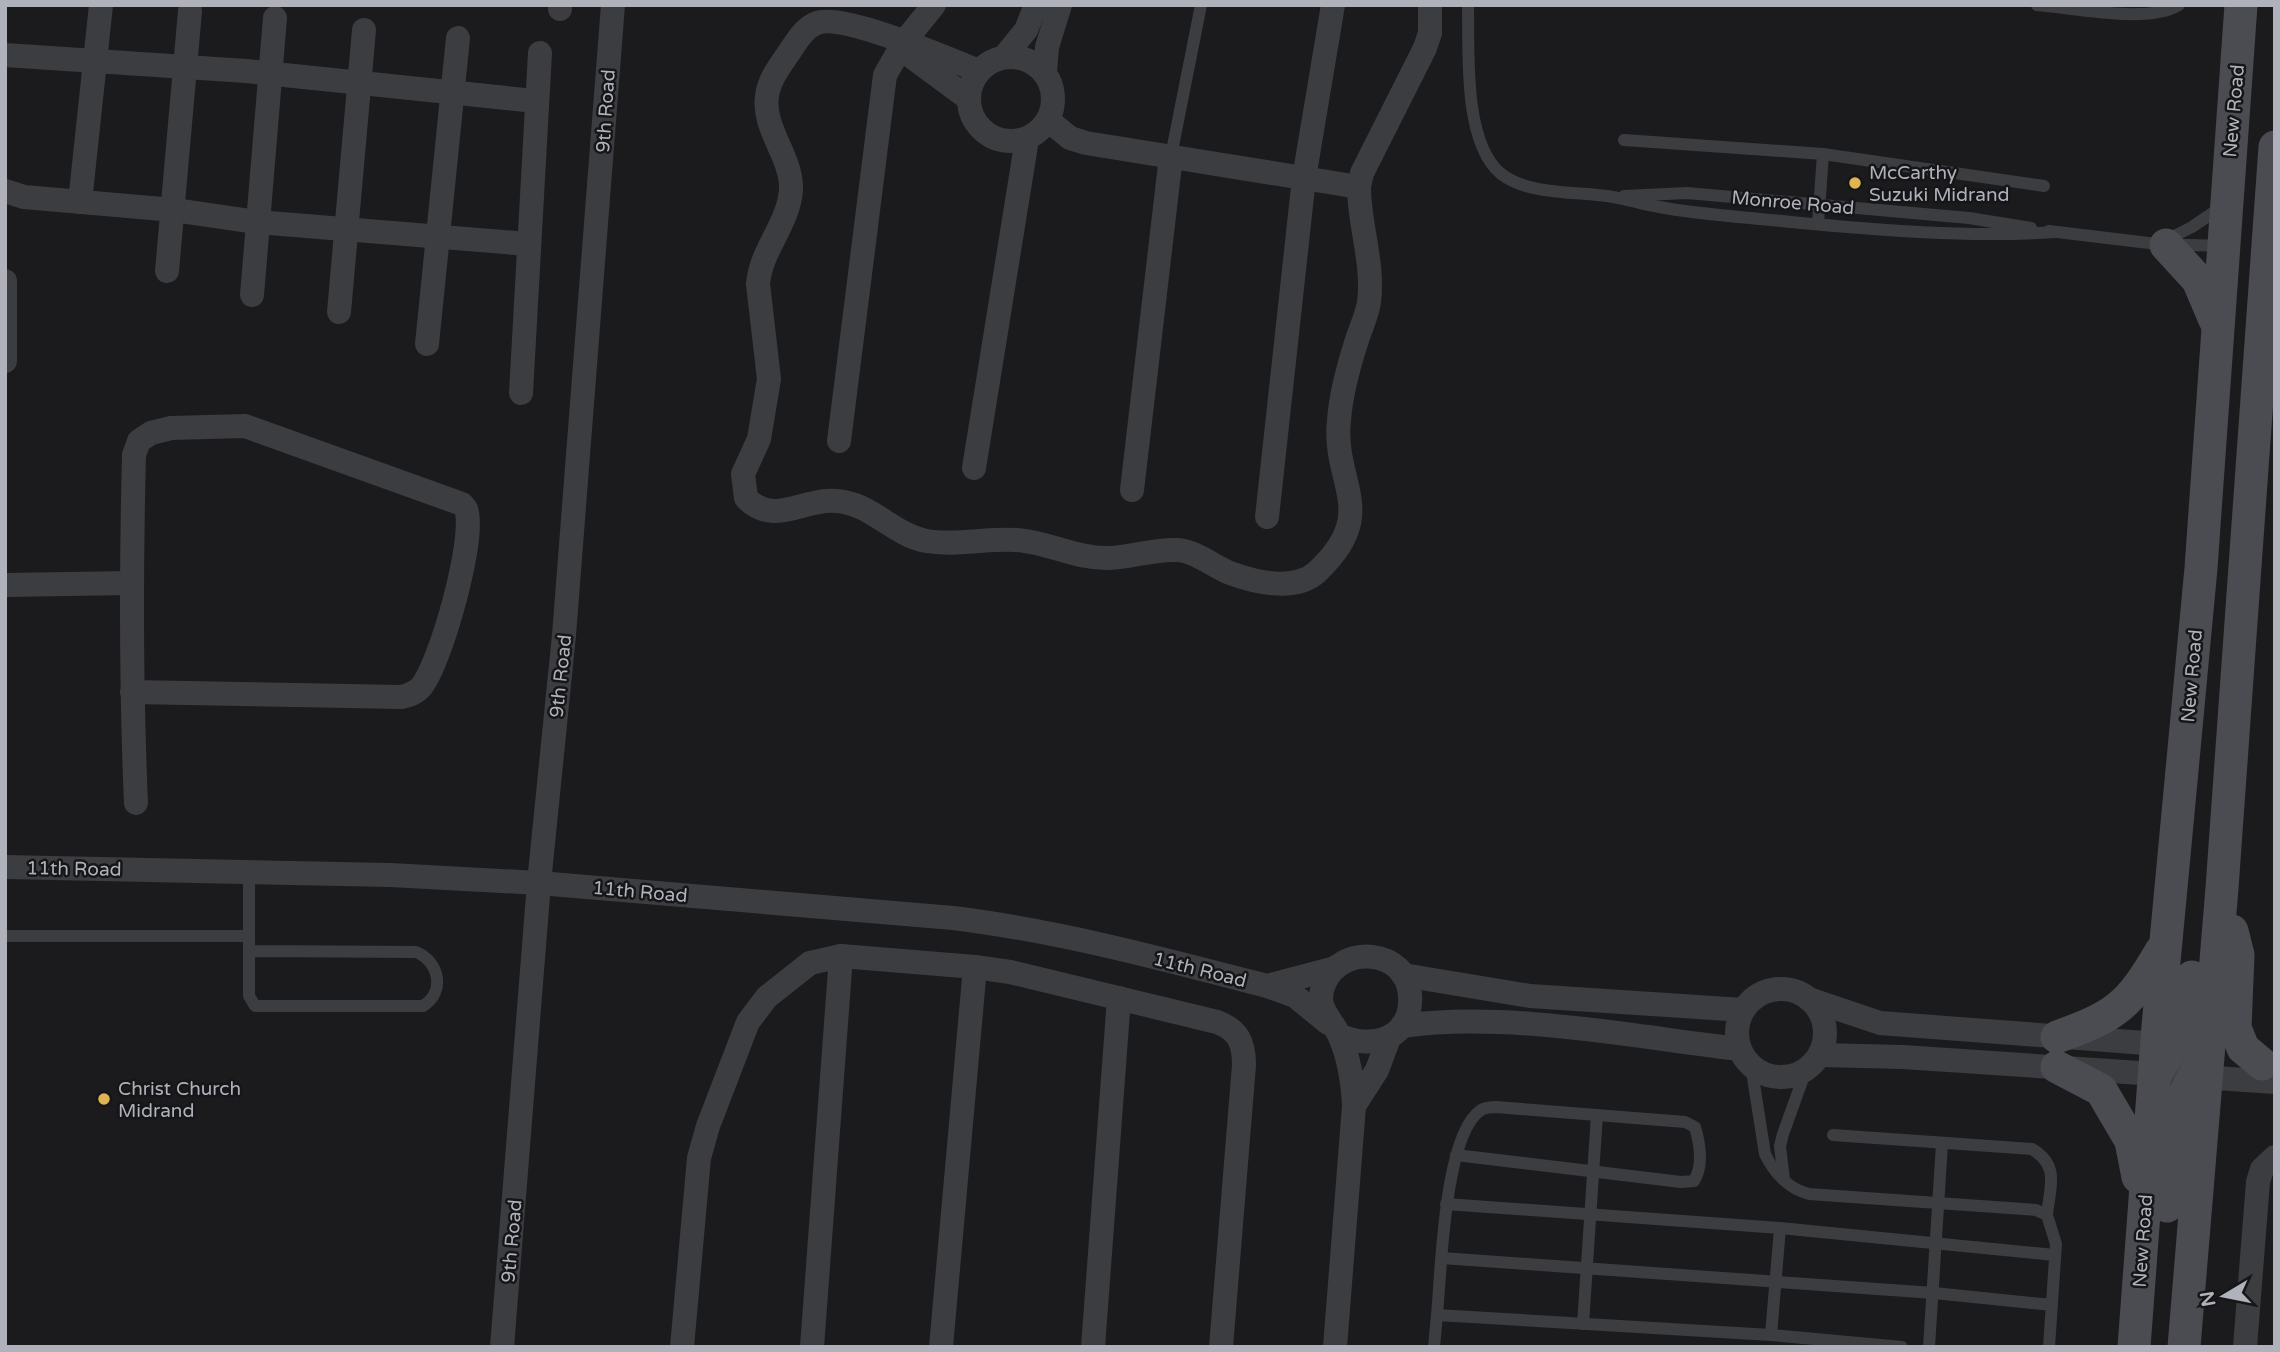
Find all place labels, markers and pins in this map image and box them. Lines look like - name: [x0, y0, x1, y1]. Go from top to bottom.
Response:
- place label: McCarthy Suzuki Midrand: [1869, 162, 2010, 206]
- marker: McCarthy Suzuki Midrand: [1847, 175, 1863, 191]
- place label: Christ Church Midrand: [118, 1078, 241, 1122]
- marker: Christ Church Midrand: [96, 1091, 112, 1107]

